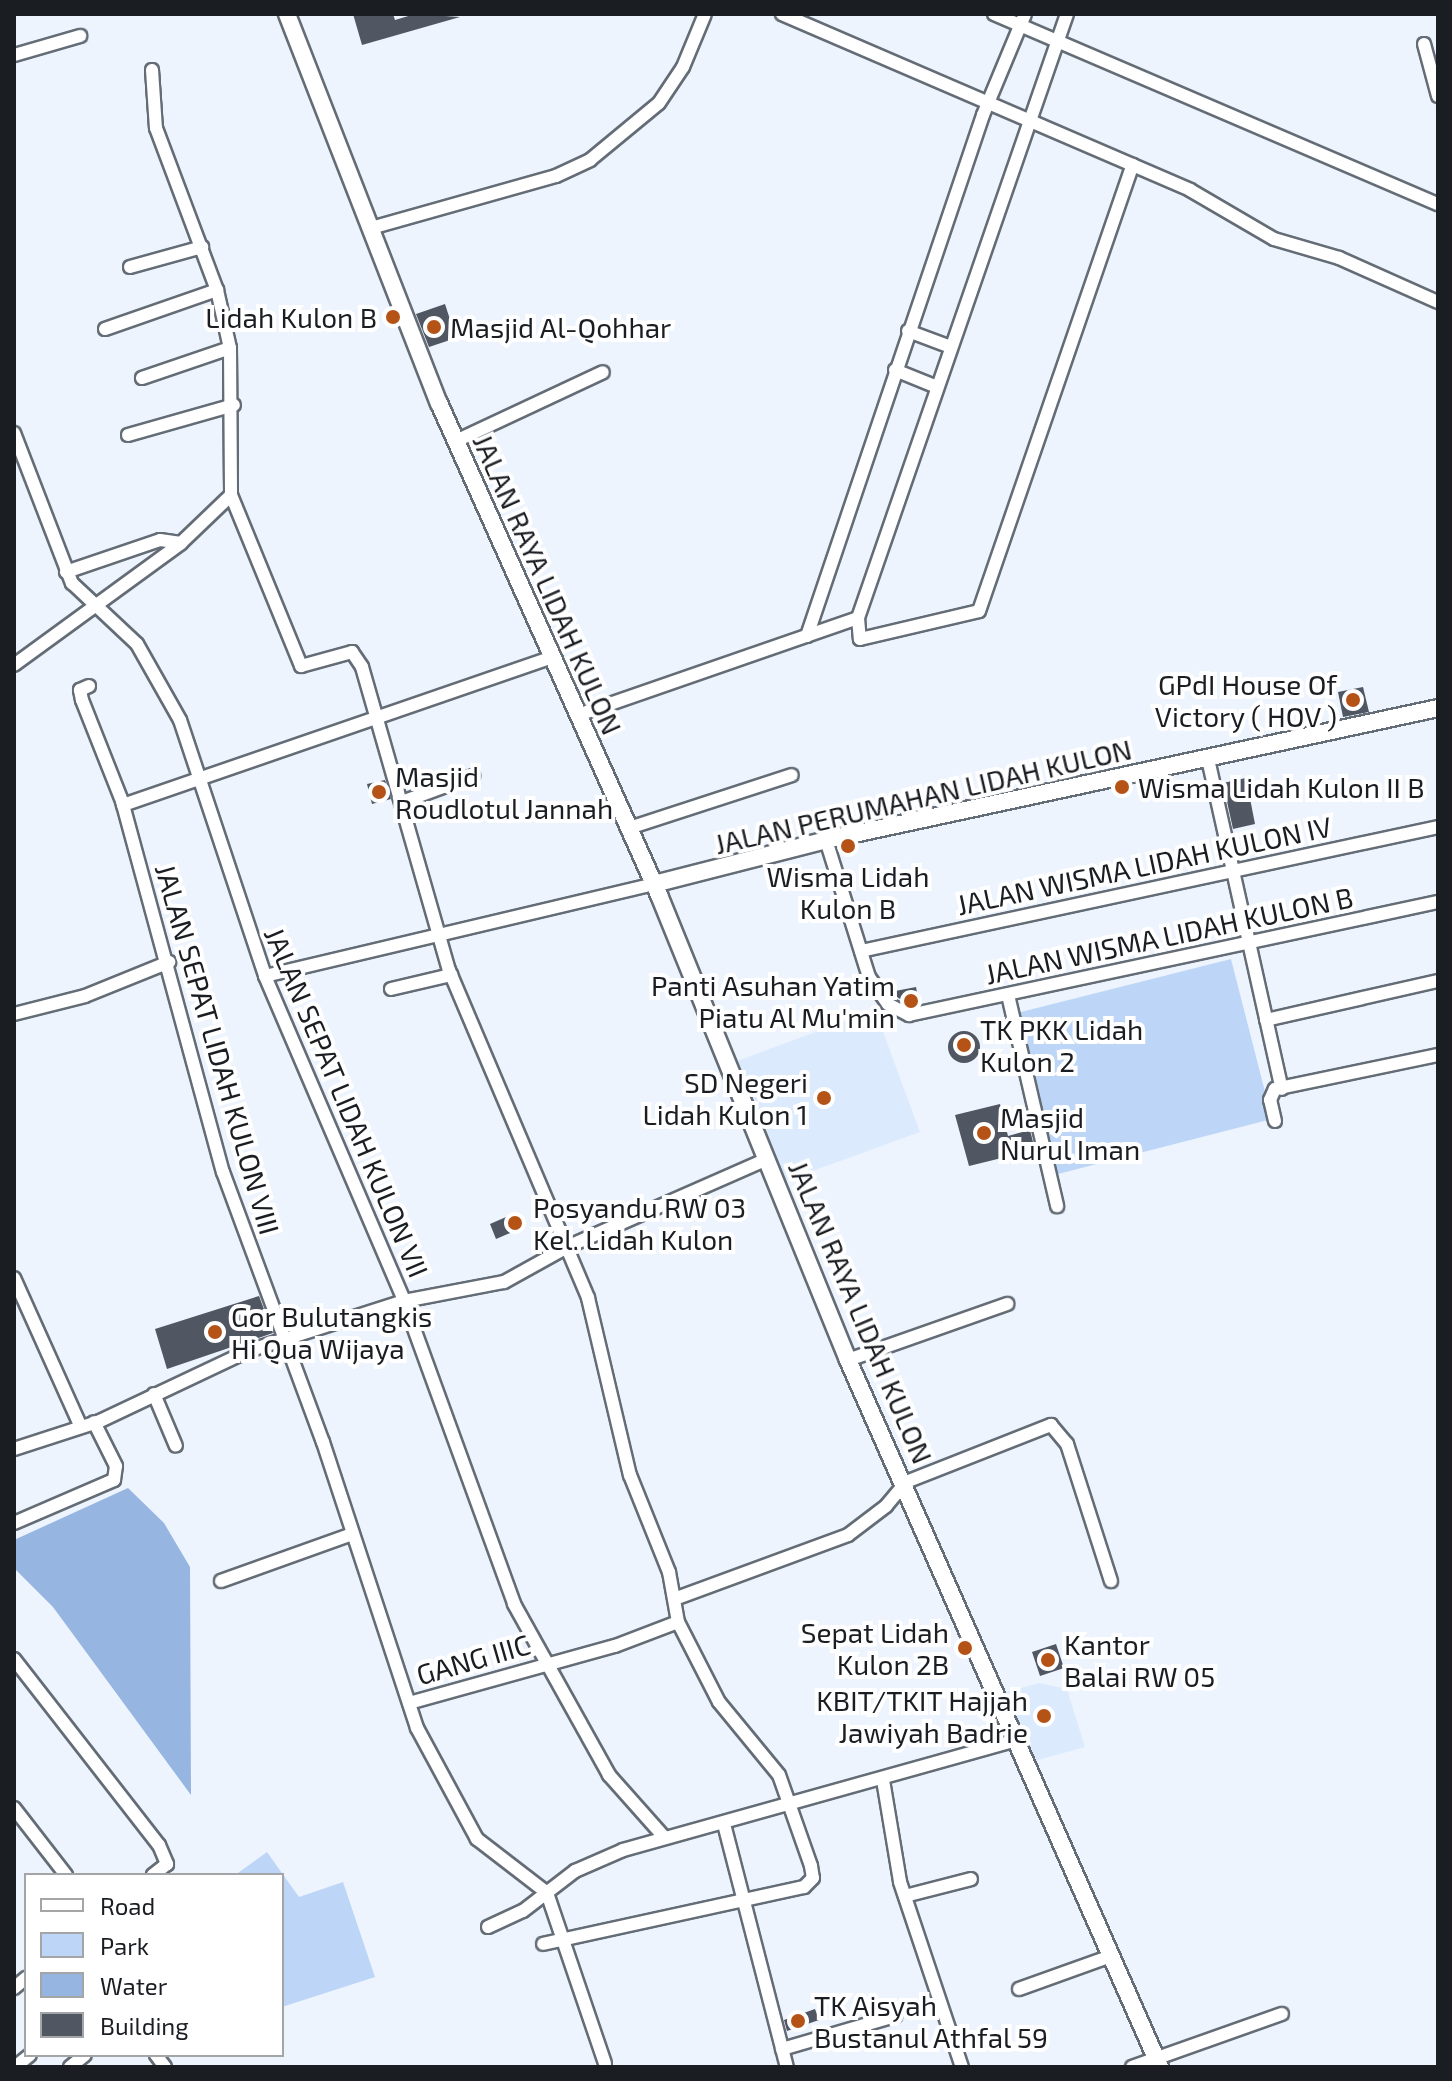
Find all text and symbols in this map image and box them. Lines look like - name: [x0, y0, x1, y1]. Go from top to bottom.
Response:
- place label: Lidah Kulon B: [205, 300, 377, 334]
- marker: Lidah Kulon B: [384, 308, 402, 326]
- place label: Masjid Al-Qohhar: [450, 310, 672, 344]
- marker: Masjid Al-Qohhar: [425, 318, 443, 336]
- street label: JALAN RAYA LIDAH KULON: [466, 428, 630, 740]
- place label: GPdI House Of Victory ( HOV ): [1154, 667, 1337, 733]
- marker: GPdI House Of Victory ( HOV ): [1344, 691, 1362, 709]
- street label: JALAN PERUMAHAN LIDAH KULON: [711, 732, 1135, 860]
- place label: Masjid Roudlotul Jannah: [395, 759, 615, 825]
- place label: Wisma Lidah Kulon II B: [1138, 770, 1425, 804]
- marker: Wisma Lidah Kulon II B: [1113, 778, 1131, 796]
- marker: Masjid Roudlotul Jannah: [370, 783, 388, 801]
- street label: JALAN WISMA LIDAH KULON IV: [953, 809, 1335, 921]
- marker: Wisma Lidah Kulon B: [839, 837, 857, 855]
- street label: JALAN SEPAT LIDAH KULON VIII: [149, 859, 287, 1239]
- place label: Wisma Lidah Kulon B: [767, 859, 929, 925]
- street label: JALAN WISMA LIDAH KULON B: [981, 879, 1357, 991]
- street label: JALAN SEPAT LIDAH KULON VII: [258, 921, 436, 1283]
- place label: Panti Asuhan Yatim Piatu Al Mu'min: [649, 968, 895, 1034]
- marker: Panti Asuhan Yatim Piatu Al Mu'min: [902, 992, 920, 1010]
- place label: TK PKK Lidah Kulon 2: [980, 1012, 1144, 1078]
- marker: TK PKK Lidah Kulon 2: [955, 1036, 973, 1054]
- place label: SD Negeri Lidah Kulon 1: [642, 1065, 808, 1131]
- marker: SD Negeri Lidah Kulon 1: [815, 1089, 833, 1107]
- place label: Masjid Nurul Iman: [1000, 1100, 1141, 1166]
- marker: Masjid Nurul Iman: [975, 1124, 993, 1142]
- street label: JALAN RAYA LIDAH KULON: [782, 1155, 940, 1469]
- place label: Posyandu RW 03 Kel. Lidah Kulon: [533, 1190, 746, 1256]
- marker: Posyandu RW 03 Kel. Lidah Kulon: [504, 1212, 526, 1234]
- place label: Gor Bulutangkis Hi Qua Wijaya: [231, 1299, 433, 1365]
- marker: Gor Bulutangkis Hi Qua Wijaya: [206, 1323, 224, 1341]
- place label: Sepat Lidah Kulon 2B: [801, 1615, 949, 1681]
- street label: GANG IIIC: [412, 1627, 534, 1691]
- place label: Kantor Balai RW 05: [1064, 1627, 1216, 1693]
- marker: Sepat Lidah Kulon 2B: [956, 1639, 974, 1657]
- marker: Kantor Balai RW 05: [1039, 1651, 1057, 1669]
- place label: KBIT/TKIT Hajjah Jawiyah Badrie: [816, 1683, 1028, 1749]
- marker: KBIT/TKIT Hajjah Jawiyah Badrie: [1035, 1707, 1053, 1725]
- legend: [24, 1873, 284, 2057]
- text: Road: [100, 1891, 155, 1920]
- text: Park: [100, 1931, 149, 1960]
- text: Water: [100, 1971, 167, 2000]
- place label: TK Aisyah Bustanul Athfal 59: [814, 1988, 1050, 2054]
- text: Building: [100, 2011, 189, 2040]
- marker: TK Aisyah Bustanul Athfal 59: [789, 2012, 807, 2030]

